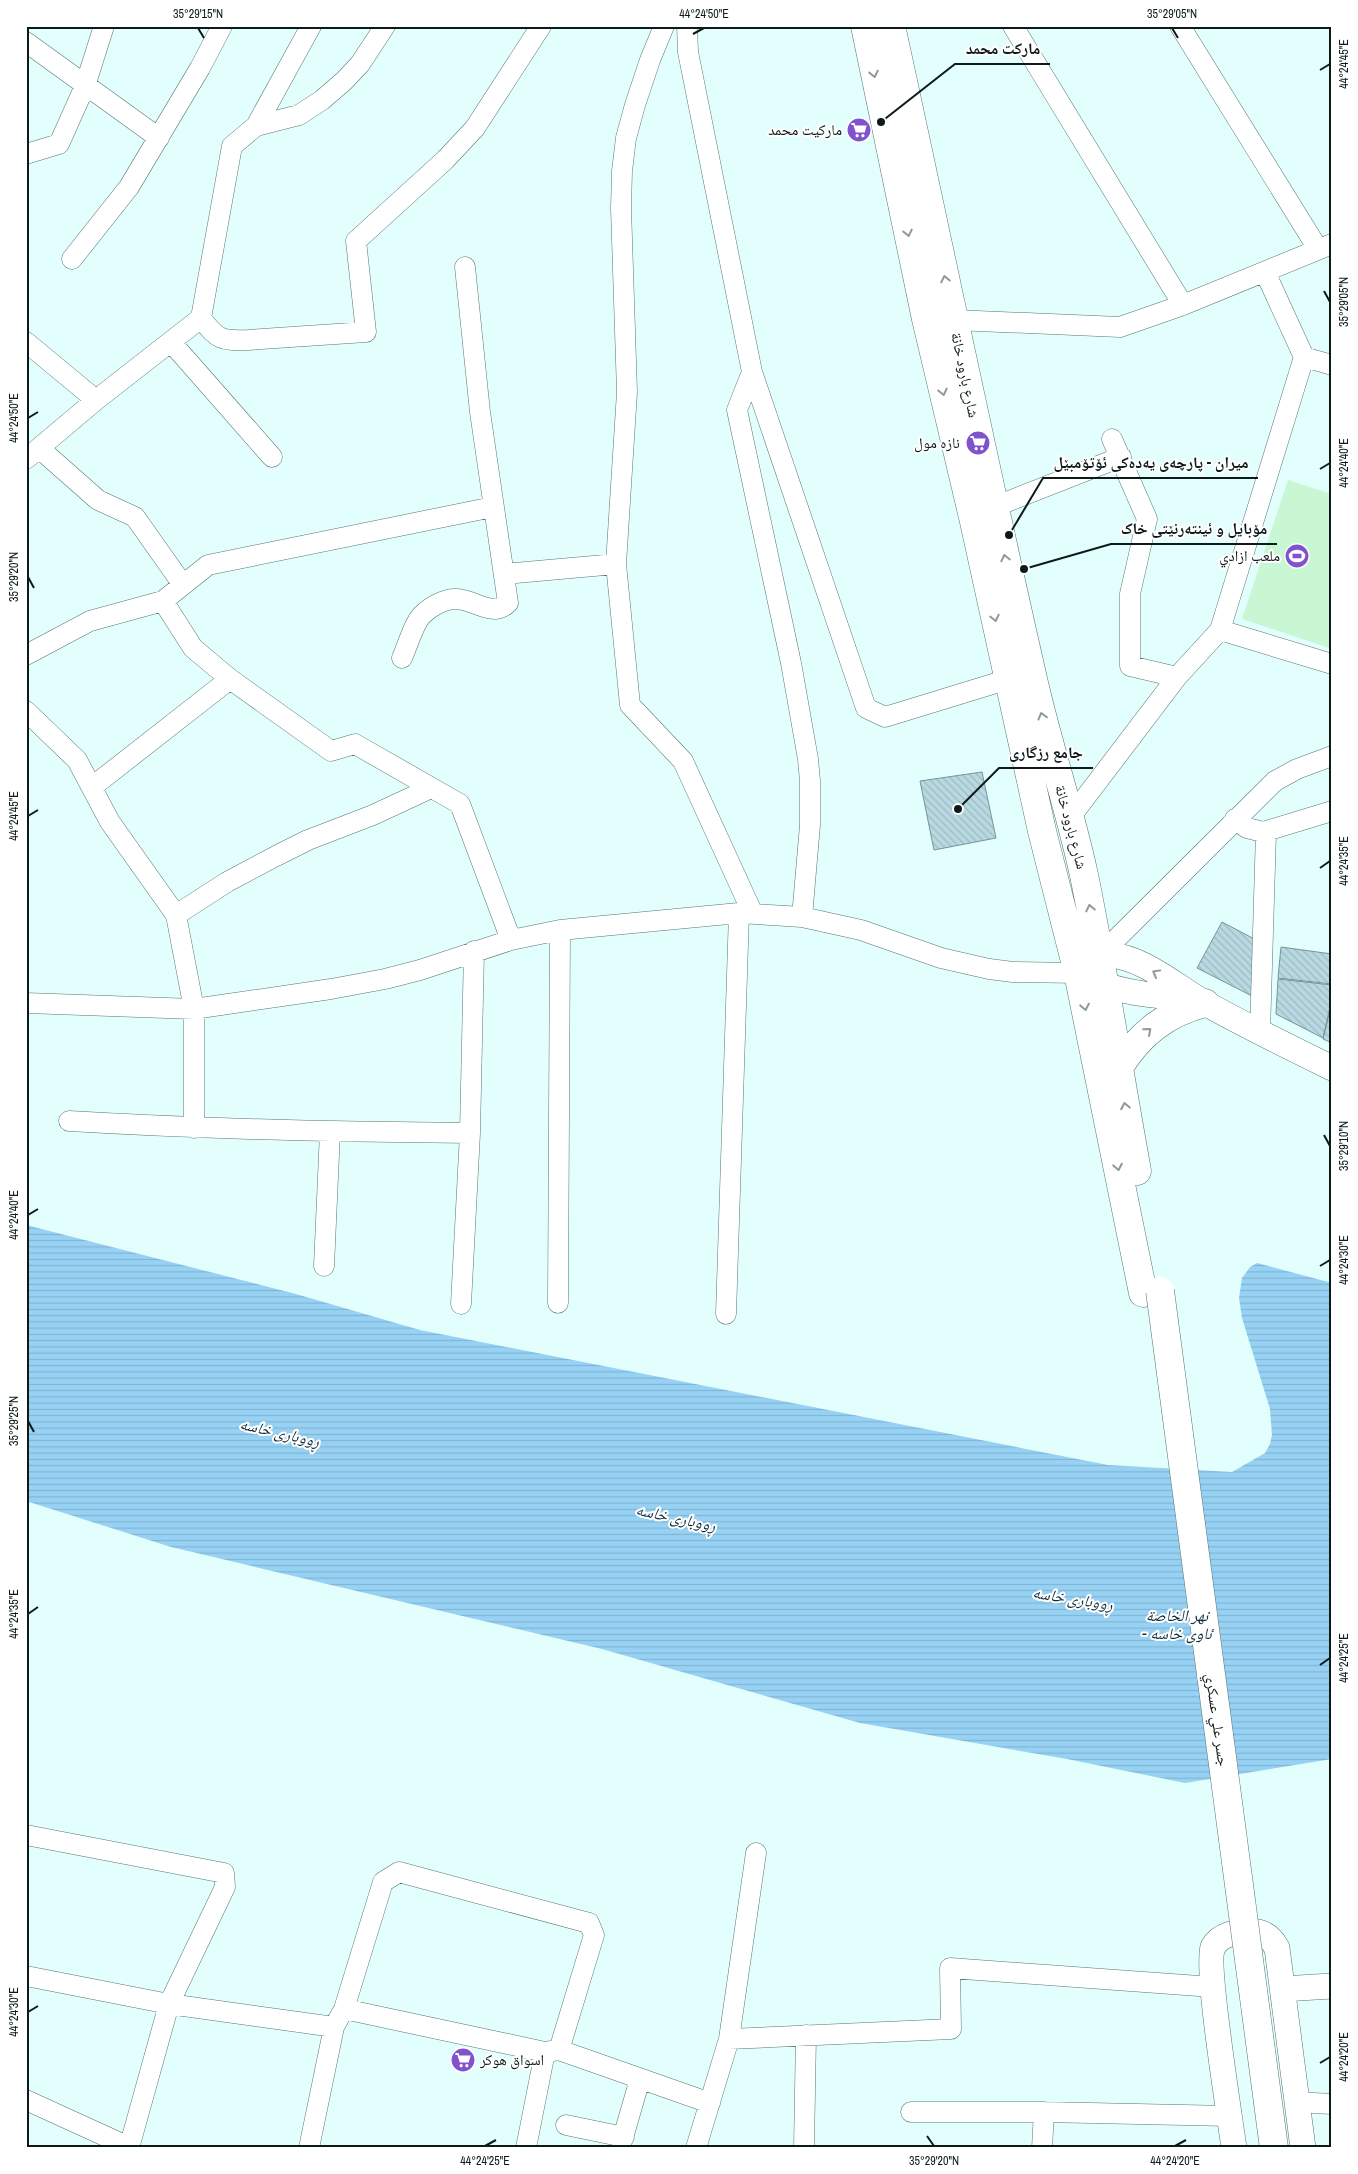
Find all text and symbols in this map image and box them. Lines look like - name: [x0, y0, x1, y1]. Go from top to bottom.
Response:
- text: 35°29'15"N: [173, 6, 223, 22]
- text: 44°24'50"E: [679, 6, 729, 22]
- text: 35°29'05"N: [1147, 6, 1197, 22]
- callout: ماركت محمد: [955, 33, 1050, 64]
- text: ماركت محمد: [966, 37, 1040, 59]
- text: 44°24'45"E: [1336, 39, 1352, 89]
- one-way arrow: [869, 70, 879, 78]
- supermarket icon: ماركيت محمد: [846, 117, 872, 143]
- place label: ماركيت محمد: [768, 119, 842, 140]
- one-way arrow: [902, 229, 913, 237]
- one-way arrow: [940, 275, 951, 284]
- text: 35°29'05"N: [1336, 277, 1352, 327]
- street label: شارع بارود خانة: [946, 330, 985, 420]
- one-way arrow: [937, 387, 948, 396]
- text: 44°24'50"E: [6, 393, 22, 443]
- supermarket icon: نازه مول: [965, 430, 991, 456]
- place label: نازه مول: [914, 432, 960, 453]
- text: 44°24'40"E: [1336, 438, 1352, 488]
- callout: میران - پارچەی یەدەکی ئۆتۆمبێل: [1043, 447, 1258, 478]
- text: میران - پارچەی یەدەکی ئۆتۆمبێل: [1053, 451, 1249, 473]
- callout: مۆبایل و ئینتەرنێتی خاک: [1111, 513, 1277, 544]
- text: مۆبایل و ئینتەرنێتی خاک: [1121, 517, 1267, 539]
- sports icon: ملعب ازادي: [1284, 543, 1310, 569]
- place label: ملعب ازادي: [1219, 545, 1280, 568]
- text: 35°29'20"N: [6, 552, 22, 602]
- one-way arrow: [1000, 554, 1011, 563]
- one-way arrow: [989, 614, 1000, 623]
- one-way arrow: [1037, 712, 1048, 721]
- callout: جامع رزگاری: [999, 737, 1093, 768]
- text: جامع رزگاری: [1009, 741, 1083, 763]
- street label: شارع بارود خانة: [1050, 782, 1093, 872]
- text: 44°24'45"E: [6, 791, 22, 841]
- text: 44°24'35"E: [1336, 836, 1352, 886]
- one-way arrow: [1086, 903, 1096, 912]
- one-way arrow: [1152, 969, 1161, 979]
- one-way arrow: [1080, 1003, 1090, 1012]
- one-way arrow: [1143, 1028, 1152, 1037]
- one-way arrow: [1121, 1101, 1131, 1110]
- text: 35°29'10"N: [1336, 1121, 1352, 1171]
- one-way arrow: [1112, 1162, 1122, 1171]
- text: 44°24'40"E: [6, 1190, 22, 1240]
- text: 44°24'30"E: [1336, 1235, 1352, 1285]
- text: 35°29'25"N: [6, 1396, 22, 1446]
- water label: ڕووباری خاسە: [237, 1412, 322, 1454]
- water label: ڕووباری خاسە: [633, 1498, 718, 1539]
- water label: ڕووباری خاسە: [1031, 1581, 1115, 1618]
- text: 44°24'35"E: [6, 1589, 22, 1639]
- water label: نهر الخاصة - ئاوی خاسە: [1142, 1604, 1214, 1644]
- text: 44°24'25"E: [1336, 1633, 1352, 1683]
- street label: جسر علي عسكري: [1199, 1672, 1234, 1768]
- text: 44°24'30"E: [6, 1987, 22, 2037]
- text: 44°24'20"E: [1336, 2032, 1352, 2082]
- supermarket icon: اسواق هوكر: [450, 2047, 476, 2073]
- place label: اسواق هوكر: [479, 2049, 544, 2070]
- text: 44°24'25"E: [460, 2153, 510, 2169]
- text: 35°29'20"N: [909, 2153, 959, 2169]
- text: 44°24'20"E: [1150, 2153, 1200, 2169]

